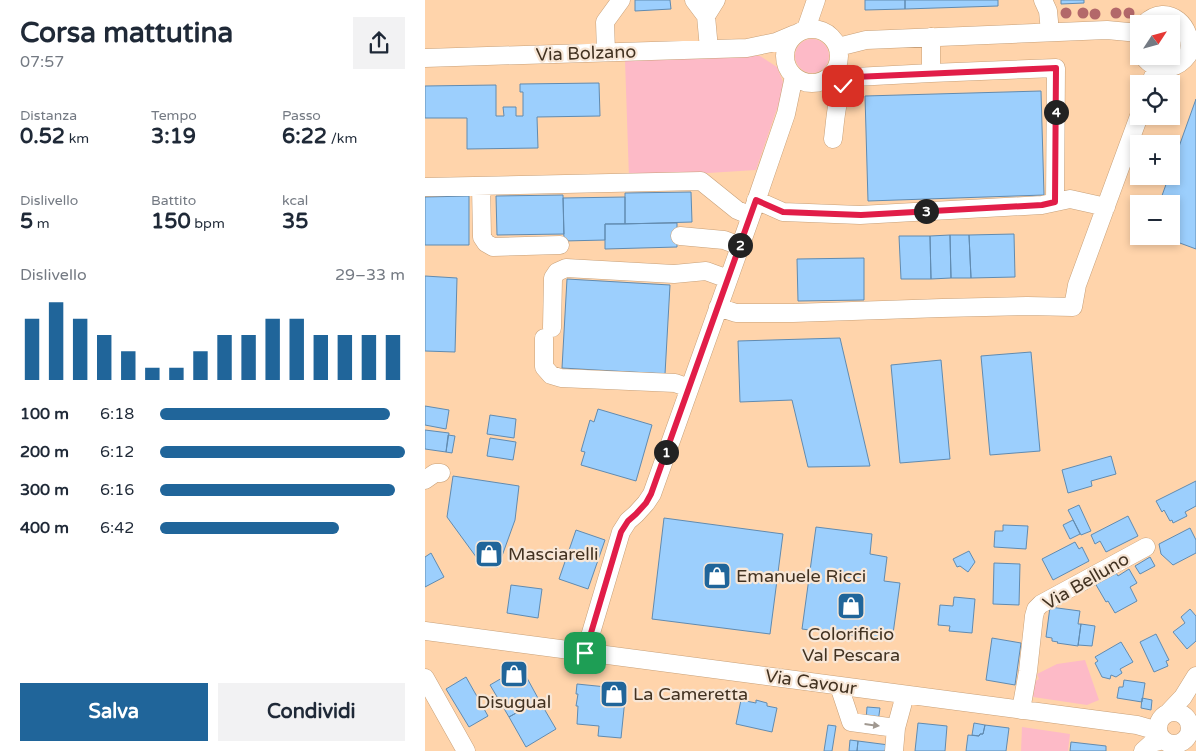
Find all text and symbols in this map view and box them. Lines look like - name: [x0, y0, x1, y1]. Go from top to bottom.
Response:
- north arrow: [1130, 15, 1180, 65]
- map controls: [1130, 15, 1180, 245]
- text: Corsa mattutina: [20, 16, 233, 50]
- button: share: [353, 17, 405, 69]
- street label: Via Bolzano: [535, 40, 637, 66]
- text: 07:57: [20, 52, 64, 72]
- pin: [822, 65, 864, 107]
- icon: check: [829, 72, 857, 100]
- button: locate: [1130, 75, 1180, 125]
- pin: 4: [1043, 100, 1069, 124]
- text: 4: [1052, 104, 1061, 121]
- text: Distanza: [20, 107, 77, 124]
- text: Tempo: [151, 107, 197, 124]
- text: Passo: [282, 107, 321, 124]
- text: 0.52: [20, 124, 65, 149]
- text: 3:19: [151, 124, 196, 149]
- text: 6:22: [282, 124, 327, 149]
- text: km: [65, 130, 89, 147]
- text: /km: [327, 130, 357, 147]
- button: +: [1130, 135, 1180, 185]
- text: Dislivello: [20, 192, 78, 209]
- text: Battito: [151, 192, 196, 209]
- text: kcal: [282, 192, 308, 209]
- button: −: [1130, 195, 1180, 245]
- pin: 3: [913, 198, 939, 224]
- text: 3: [922, 203, 931, 220]
- text: 5: [20, 209, 33, 234]
- text: 150: [151, 209, 191, 234]
- text: 35: [282, 209, 308, 234]
- text: m: [33, 215, 50, 232]
- text: bpm: [191, 215, 225, 232]
- pin: 2: [727, 232, 753, 258]
- text: 2: [736, 237, 745, 254]
- text: Dislivello: [20, 265, 87, 285]
- text: 29–33 m: [335, 265, 405, 285]
- text: 100 m: [20, 404, 69, 424]
- text: 6:18: [100, 404, 134, 424]
- pin: 1: [653, 440, 679, 464]
- text: 200 m: [20, 442, 69, 462]
- text: 6:12: [100, 442, 134, 462]
- text: 1: [662, 444, 671, 461]
- text: 300 m: [20, 480, 69, 500]
- text: 6:16: [100, 480, 134, 500]
- text: 400 m: [20, 518, 69, 538]
- text: 6:42: [100, 518, 134, 538]
- shop icon: Masciarelli: [474, 539, 504, 569]
- place label: Masciarelli: [508, 543, 599, 565]
- street label: Via Belluno: [1039, 547, 1133, 615]
- shop icon: Emanuele Ricci: [702, 561, 732, 591]
- place label: Emanuele Ricci: [736, 565, 866, 587]
- shop icon: Colorificio Val Pescara: [836, 591, 866, 621]
- place label: Colorificio Val Pescara: [802, 623, 900, 666]
- pin: [564, 632, 606, 674]
- icon: arrive: [571, 639, 599, 667]
- shop icon: Disugual: [499, 659, 529, 689]
- street label: Via Cavour: [764, 665, 858, 699]
- shop icon: La Cameretta: [599, 679, 629, 709]
- button: Salva: [20, 683, 208, 741]
- button: Condividi: [218, 683, 405, 741]
- place label: La Cameretta: [633, 683, 748, 705]
- place label: Disugual: [477, 691, 551, 713]
- one-way arrow: [864, 721, 880, 729]

